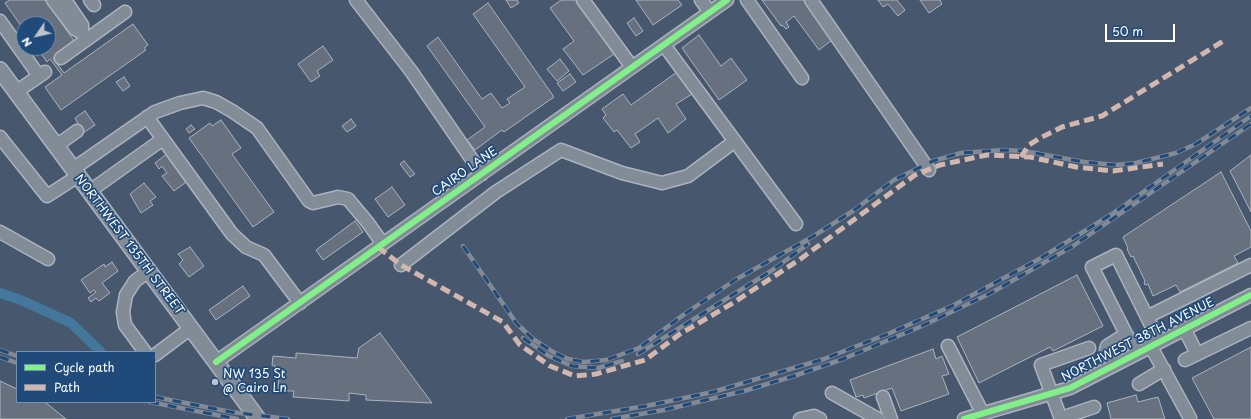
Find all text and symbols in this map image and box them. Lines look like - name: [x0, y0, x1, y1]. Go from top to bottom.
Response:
- north arrow: [16, 16, 56, 56]
- scale bar: [1107, 16, 1177, 42]
- text: 50 m: [1112, 22, 1143, 40]
- text: N: [17, 34, 36, 51]
- street label: CAIRO LANE: [430, 144, 500, 200]
- street label: NORTHWEST 135TH STREET: [71, 172, 187, 318]
- street label: NORTHWEST 38TH AVENUE: [1059, 295, 1217, 385]
- legend: [16, 351, 156, 403]
- text: Cycle path: [54, 358, 115, 376]
- place label: NW 135 St @ Cairo Ln: [223, 368, 287, 396]
- marker: NW 135 St @ Cairo Ln: [210, 377, 220, 387]
- text: Path: [54, 378, 80, 396]

